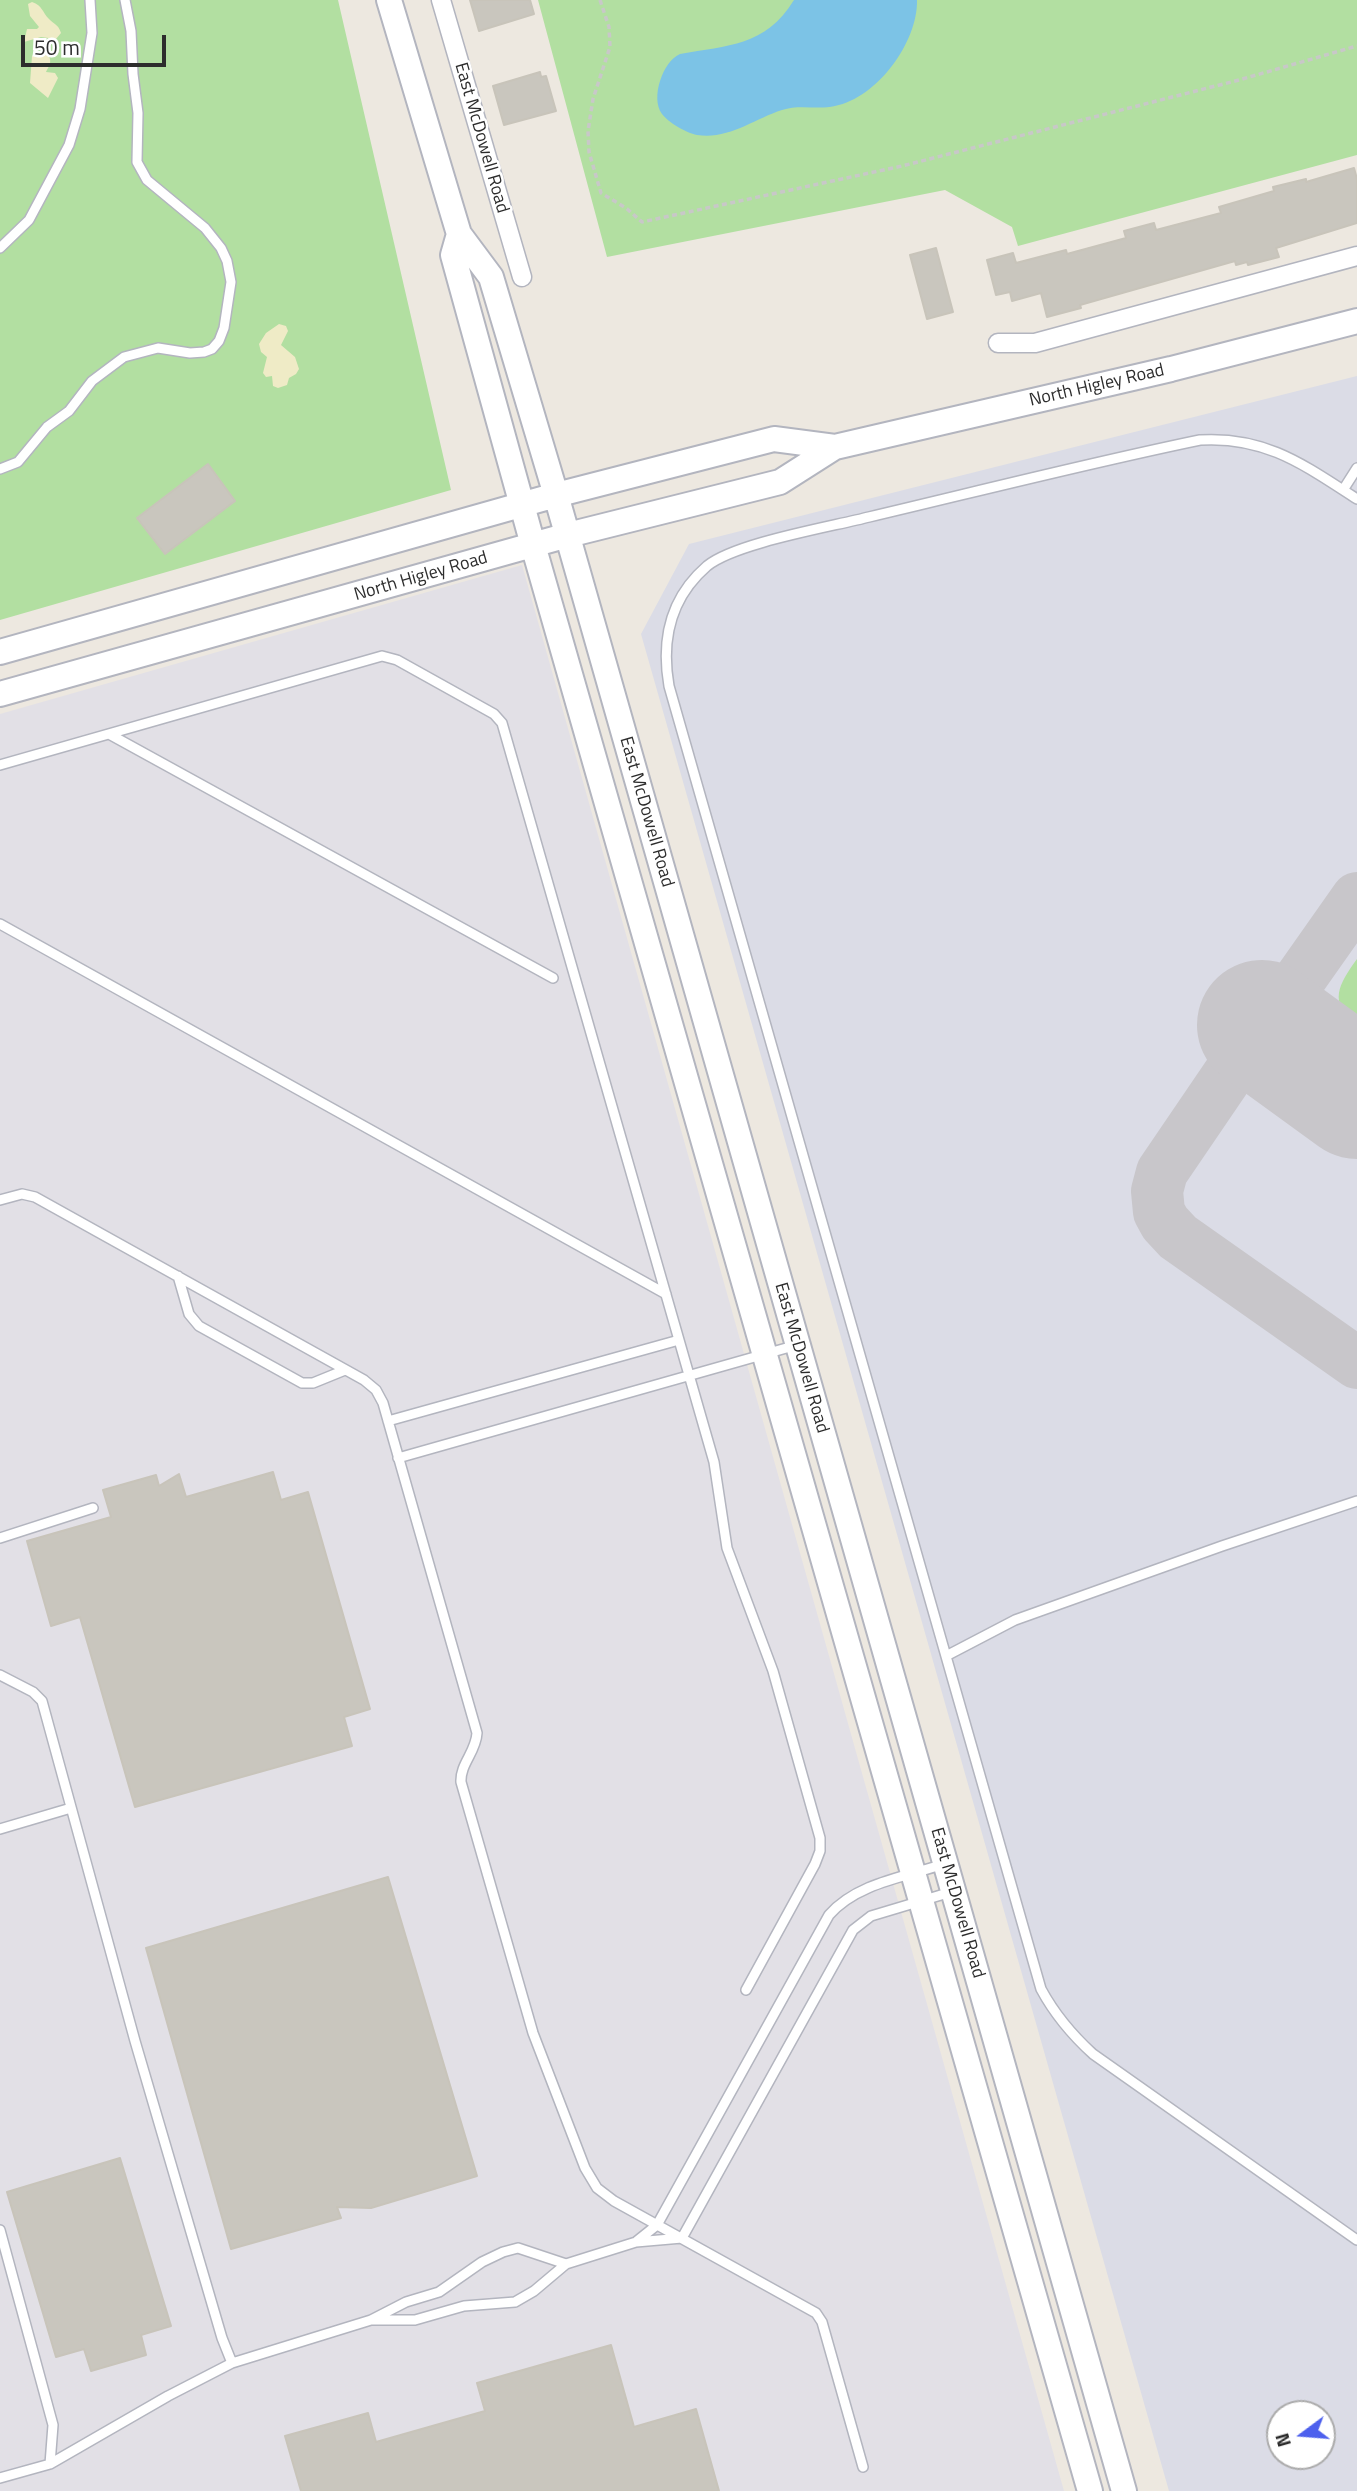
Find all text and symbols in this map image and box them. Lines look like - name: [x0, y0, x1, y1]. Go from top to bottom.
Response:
- scale bar: [24, 21, 170, 65]
- text: 50 m: [34, 31, 80, 63]
- street label: East McDowell Road: [449, 60, 513, 216]
- street label: North Higley Road: [1027, 360, 1167, 412]
- street label: North Higley Road: [352, 548, 490, 606]
- street label: East McDowell Road: [614, 734, 678, 890]
- street label: East McDowell Road: [769, 1280, 833, 1436]
- street label: East McDowell Road: [925, 1825, 989, 1981]
- north arrow: [1266, 2400, 1336, 2470]
- text: N: [1267, 2430, 1298, 2451]

